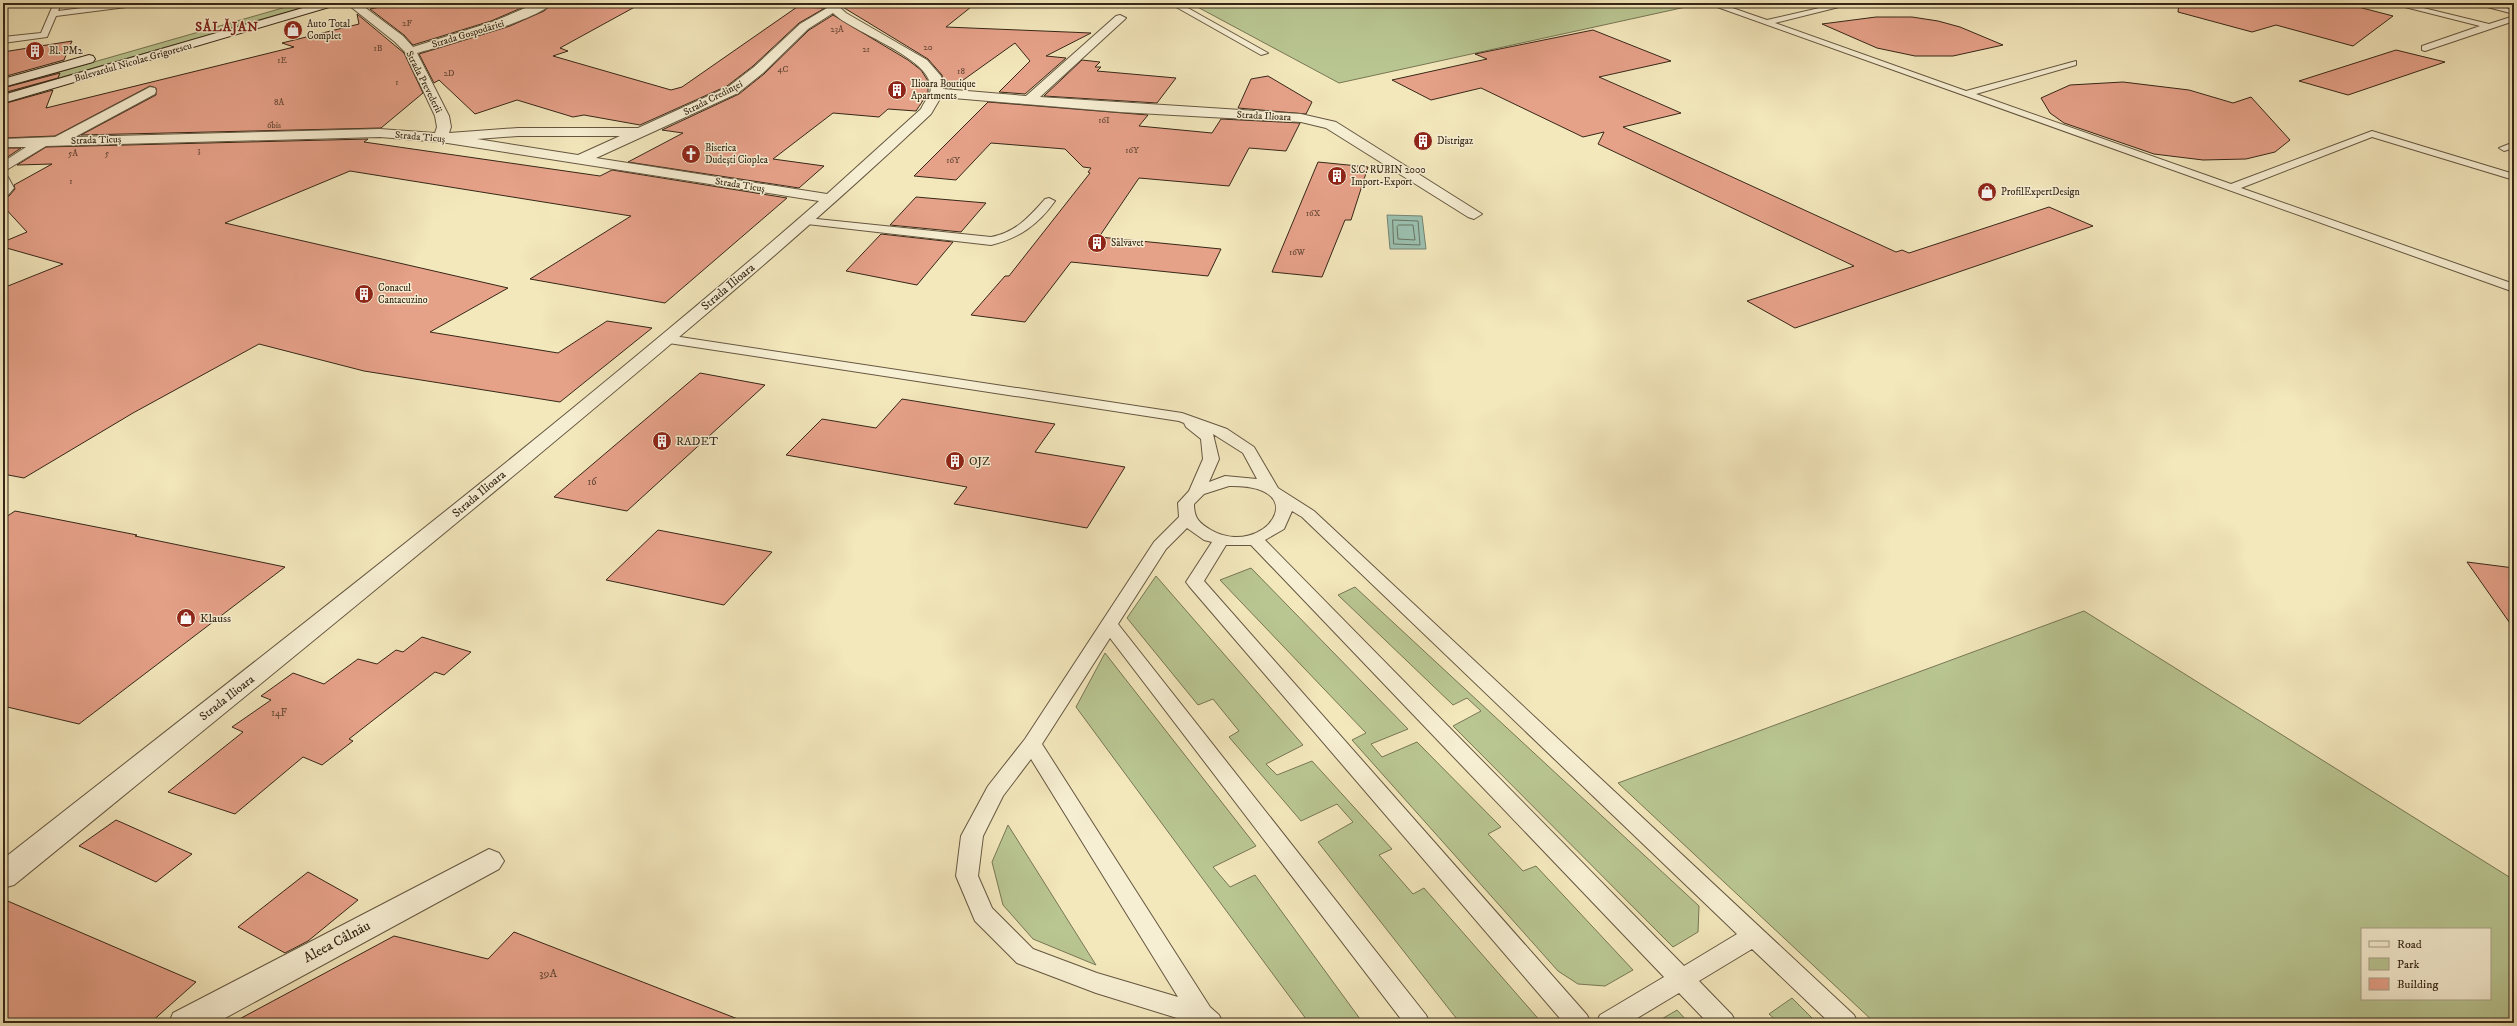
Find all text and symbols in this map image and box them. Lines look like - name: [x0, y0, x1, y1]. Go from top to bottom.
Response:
- street label: Strada Gospodăriei: [430, 17, 506, 51]
- district label: SĂLĂJAN: [195, 18, 259, 36]
- place label: Auto Total Complet: [307, 18, 350, 42]
- house number: 2F: [402, 18, 412, 29]
- shop icon: Auto Total Complet: [282, 19, 304, 41]
- house number: 23A: [830, 24, 844, 35]
- street label: Bulevardul Nicolae Grigorescu: [73, 39, 193, 85]
- building icon: Bl. PM2: [24, 40, 46, 62]
- house number: 20: [923, 42, 933, 53]
- house number: 1B: [374, 43, 383, 54]
- house number: 21: [862, 44, 870, 55]
- place label: Bl. PM2: [49, 45, 83, 57]
- street label: Strada Prevederii: [403, 49, 445, 115]
- house number: 1E: [277, 55, 287, 66]
- house number: 4C: [777, 64, 789, 75]
- house number: 18: [957, 66, 965, 77]
- house number: 2D: [443, 68, 455, 79]
- house number: 1: [395, 77, 399, 88]
- street label: Strada Credinței: [681, 78, 745, 118]
- place label: Ilioara Boutique Apartments: [911, 78, 976, 102]
- building icon: Ilioara Boutique Apartments: [886, 79, 908, 101]
- house number: 8A: [274, 97, 284, 108]
- street label: Strada Ilioara: [1236, 109, 1292, 123]
- house number: 16I: [1098, 115, 1110, 126]
- house number: 6bis: [267, 120, 281, 131]
- street label: Strada Ticuș: [394, 129, 446, 145]
- building icon: Distrigaz: [1412, 130, 1434, 152]
- street label: Strada Ticuș: [71, 133, 122, 147]
- place label: Distrigaz: [1437, 135, 1474, 147]
- place label: Biserica Dudești Cioplea: [705, 142, 769, 166]
- church icon: Biserica Dudești Cioplea: [680, 143, 702, 165]
- house number: 3: [197, 145, 201, 156]
- house number: 16Y: [1125, 145, 1139, 156]
- house number: 5A: [68, 148, 78, 159]
- house number: 5: [105, 148, 110, 159]
- house number: 16Y: [946, 155, 960, 166]
- place label: S.C. RUBIN 2000 Import-Export: [1351, 164, 1426, 188]
- building icon: S.C. RUBIN 2000 Import-Export: [1326, 165, 1348, 187]
- street label: Strada Ticuș: [714, 175, 766, 195]
- house number: 1: [69, 176, 73, 187]
- shop icon: ProfilExpertDesign: [1976, 181, 1998, 203]
- place label: ProfilExpertDesign: [2001, 186, 2080, 198]
- house number: 16X: [1306, 208, 1321, 219]
- building icon: Salvavet: [1086, 232, 1108, 254]
- place label: Salvavet: [1111, 237, 1144, 249]
- house number: 16W: [1289, 247, 1306, 258]
- street label: Strada Ilioara: [698, 260, 759, 314]
- place label: Conacul Cantacuzino: [378, 282, 428, 306]
- building icon: Conacul Cantacuzino: [353, 283, 375, 305]
- building icon: RADET: [651, 430, 673, 452]
- place label: RADET: [676, 434, 718, 449]
- building icon: OJZ: [944, 450, 966, 472]
- place label: OJZ: [969, 454, 990, 469]
- street label: Strada Ilioara: [449, 467, 510, 521]
- house number: 16: [588, 476, 597, 488]
- shop icon: Klauss: [175, 607, 197, 629]
- place label: Klauss: [200, 611, 231, 626]
- street label: Strada Ilioara: [197, 671, 258, 724]
- house number: 14F: [271, 707, 287, 719]
- street label: Aleea Câlnău: [300, 917, 374, 967]
- legend: [2361, 928, 2491, 1000]
- text: Road: [2397, 937, 2422, 952]
- text: Park: [2397, 957, 2419, 972]
- house number: 39A: [539, 966, 557, 981]
- text: Building: [2397, 977, 2438, 992]

